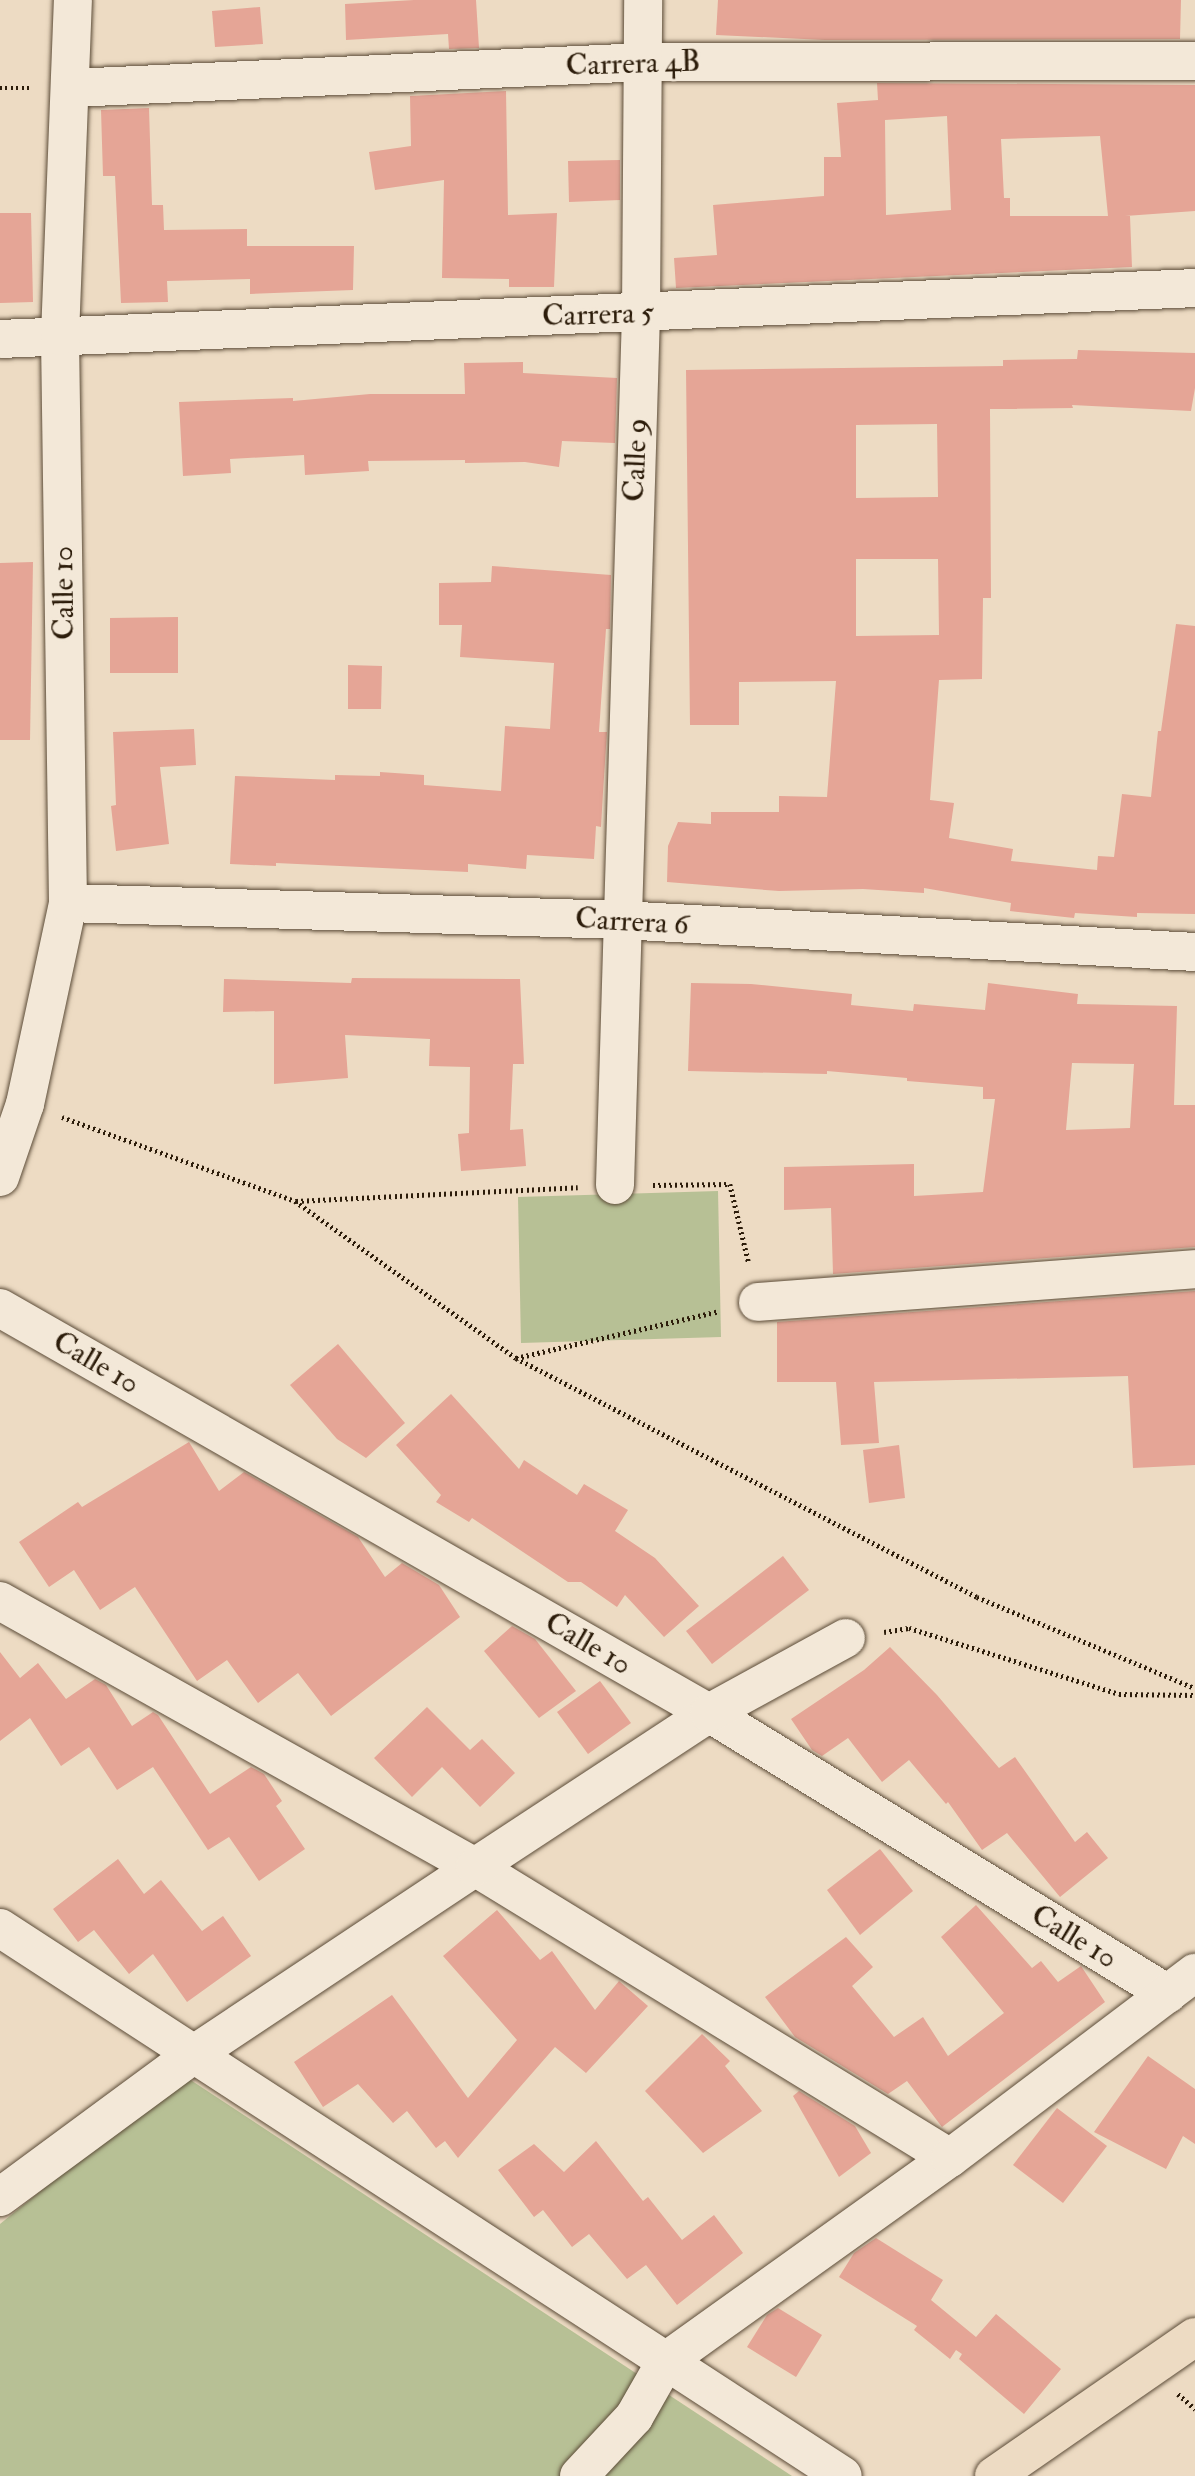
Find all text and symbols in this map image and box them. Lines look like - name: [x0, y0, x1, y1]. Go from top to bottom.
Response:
- street label: Carrera 4B: [565, 44, 701, 84]
- street label: Carrera 5: [541, 295, 655, 335]
- street label: Calle 9: [617, 418, 655, 502]
- street label: Calle 10: [45, 546, 83, 640]
- street label: Carrera 6: [574, 901, 690, 943]
- street label: Calle 10: [46, 1324, 146, 1402]
- street label: Calle 10: [538, 1605, 638, 1683]
- street label: Calle 10: [1024, 1897, 1124, 1977]

